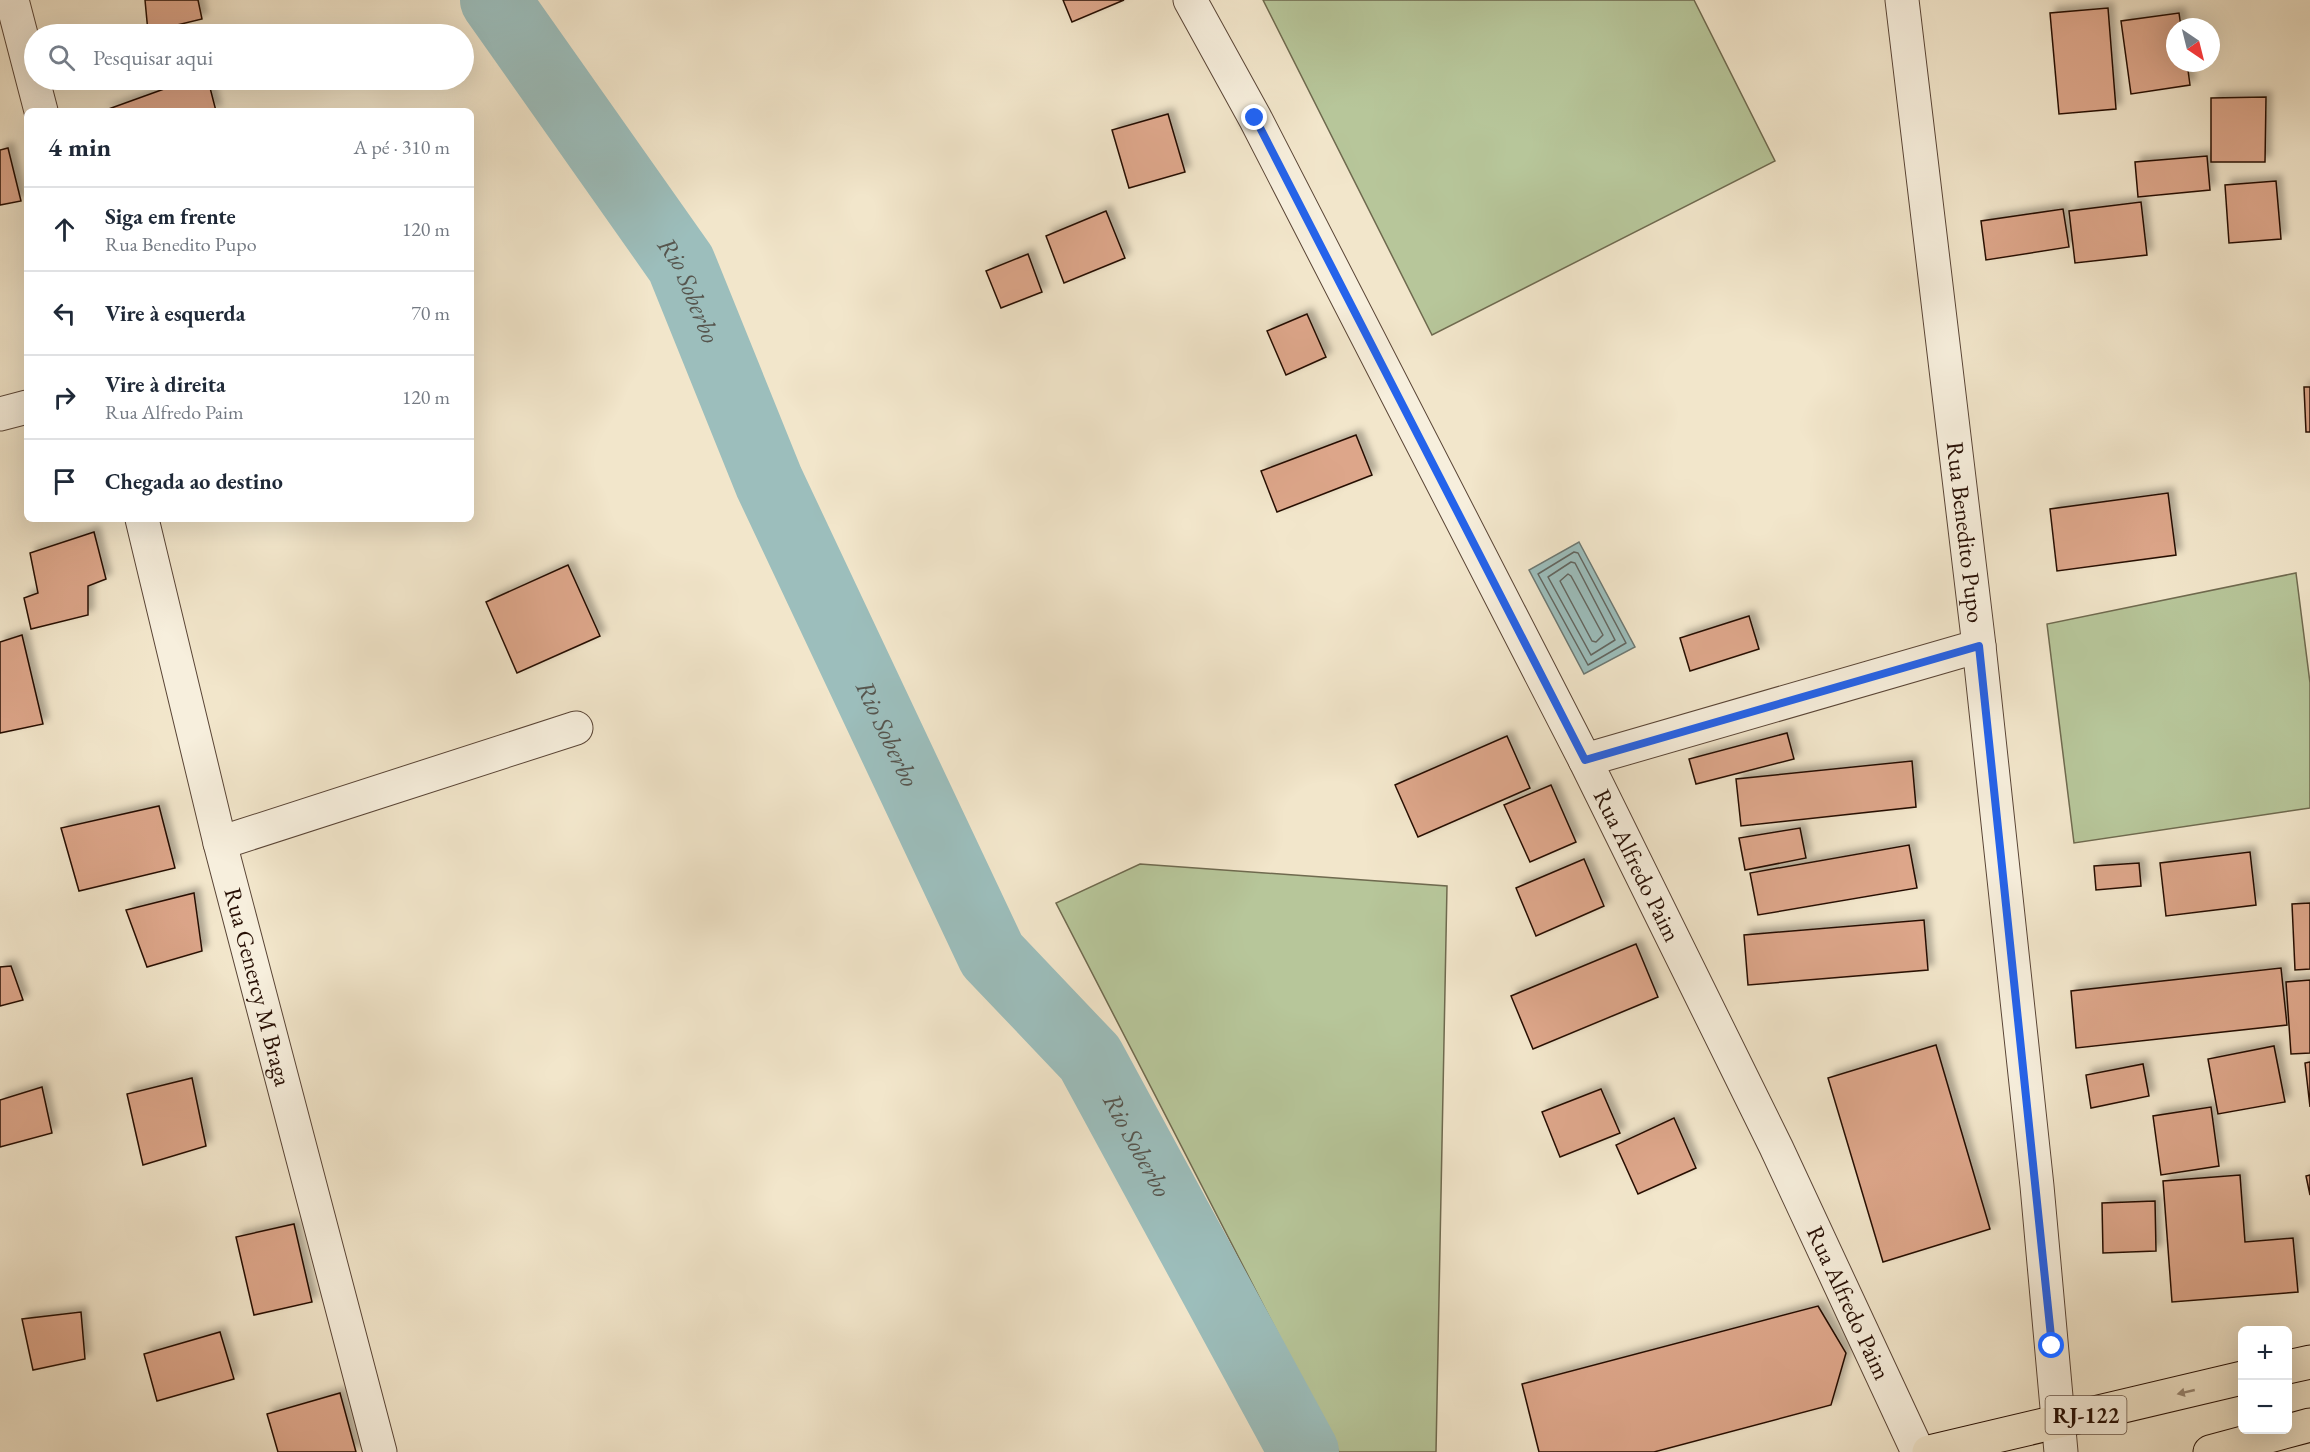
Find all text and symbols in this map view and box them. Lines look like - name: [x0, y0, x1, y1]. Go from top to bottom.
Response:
- north arrow: [2166, 18, 2220, 72]
- search box: [24, 24, 474, 90]
- icon: search: [45, 41, 78, 74]
- text: Pesquisar aqui: [93, 43, 213, 72]
- route end: [1241, 104, 1267, 130]
- text: 4 min: [48, 130, 111, 164]
- text: A pé · 310 m: [354, 134, 450, 160]
- text: Siga em frente: [105, 202, 236, 231]
- icon: ahead: [48, 213, 81, 246]
- text: 120 m: [402, 216, 450, 242]
- water label: Rio Soberbo: [650, 230, 728, 348]
- text: Rua Benedito Pupo: [105, 231, 257, 257]
- icon: left: [48, 297, 81, 330]
- text: Vire à esquerda: [105, 299, 245, 328]
- text: 70 m: [411, 300, 450, 326]
- text: Vire à direita: [105, 370, 226, 399]
- icon: right: [48, 381, 81, 414]
- text: 120 m: [402, 384, 450, 410]
- text: Rua Alfredo Paim: [105, 399, 244, 425]
- street label: Rua Benedito Pupo: [1940, 440, 1992, 624]
- icon: arrive: [48, 465, 81, 498]
- text: Chegada ao destino: [105, 467, 283, 496]
- water label: Rio Soberbo: [848, 675, 927, 792]
- street label: Rua Alfredo Paim: [1587, 784, 1688, 947]
- street label: Rua Genercy M Braga: [217, 884, 299, 1090]
- water label: Rio Soberbo: [1095, 1087, 1179, 1203]
- street label: Rua Alfredo Paim: [1800, 1221, 1898, 1385]
- map controls: [2238, 1326, 2292, 1434]
- button: +: [2238, 1326, 2292, 1380]
- route start: [2038, 1332, 2064, 1358]
- button: −: [2238, 1380, 2292, 1434]
- one-way arrow: [2176, 1387, 2195, 1397]
- road number: RJ-122: [2046, 1396, 2126, 1434]

